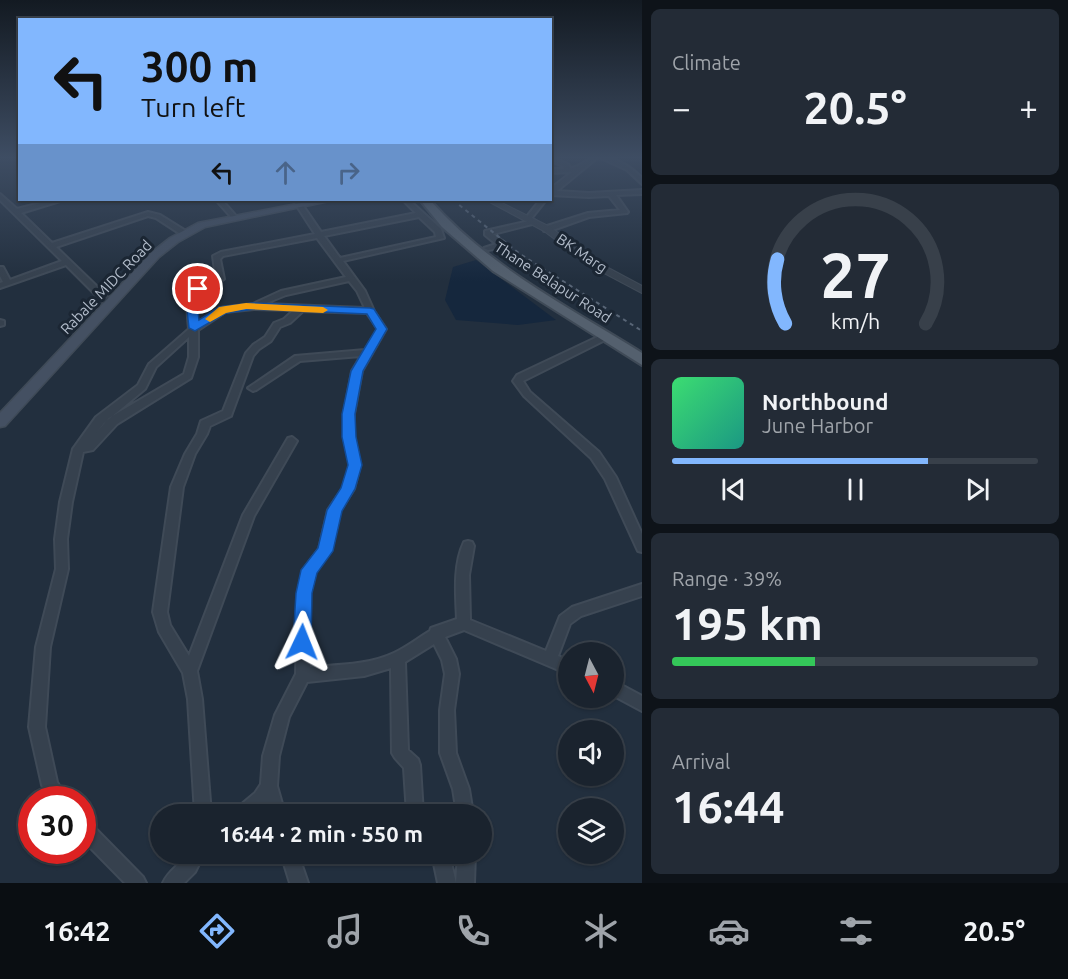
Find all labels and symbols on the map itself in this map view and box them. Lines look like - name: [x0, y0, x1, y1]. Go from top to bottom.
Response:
- street label: BK Marg: [554, 230, 610, 276]
- street label: Rabale MIDC Road: [57, 237, 155, 337]
- street label: Thane Belapur Road: [492, 238, 614, 326]
- pin: [172, 263, 223, 314]
- position arrow: [270, 610, 334, 674]
- north arrow: [558, 642, 624, 708]
- speed limit sign: 30: [18, 786, 96, 864]

